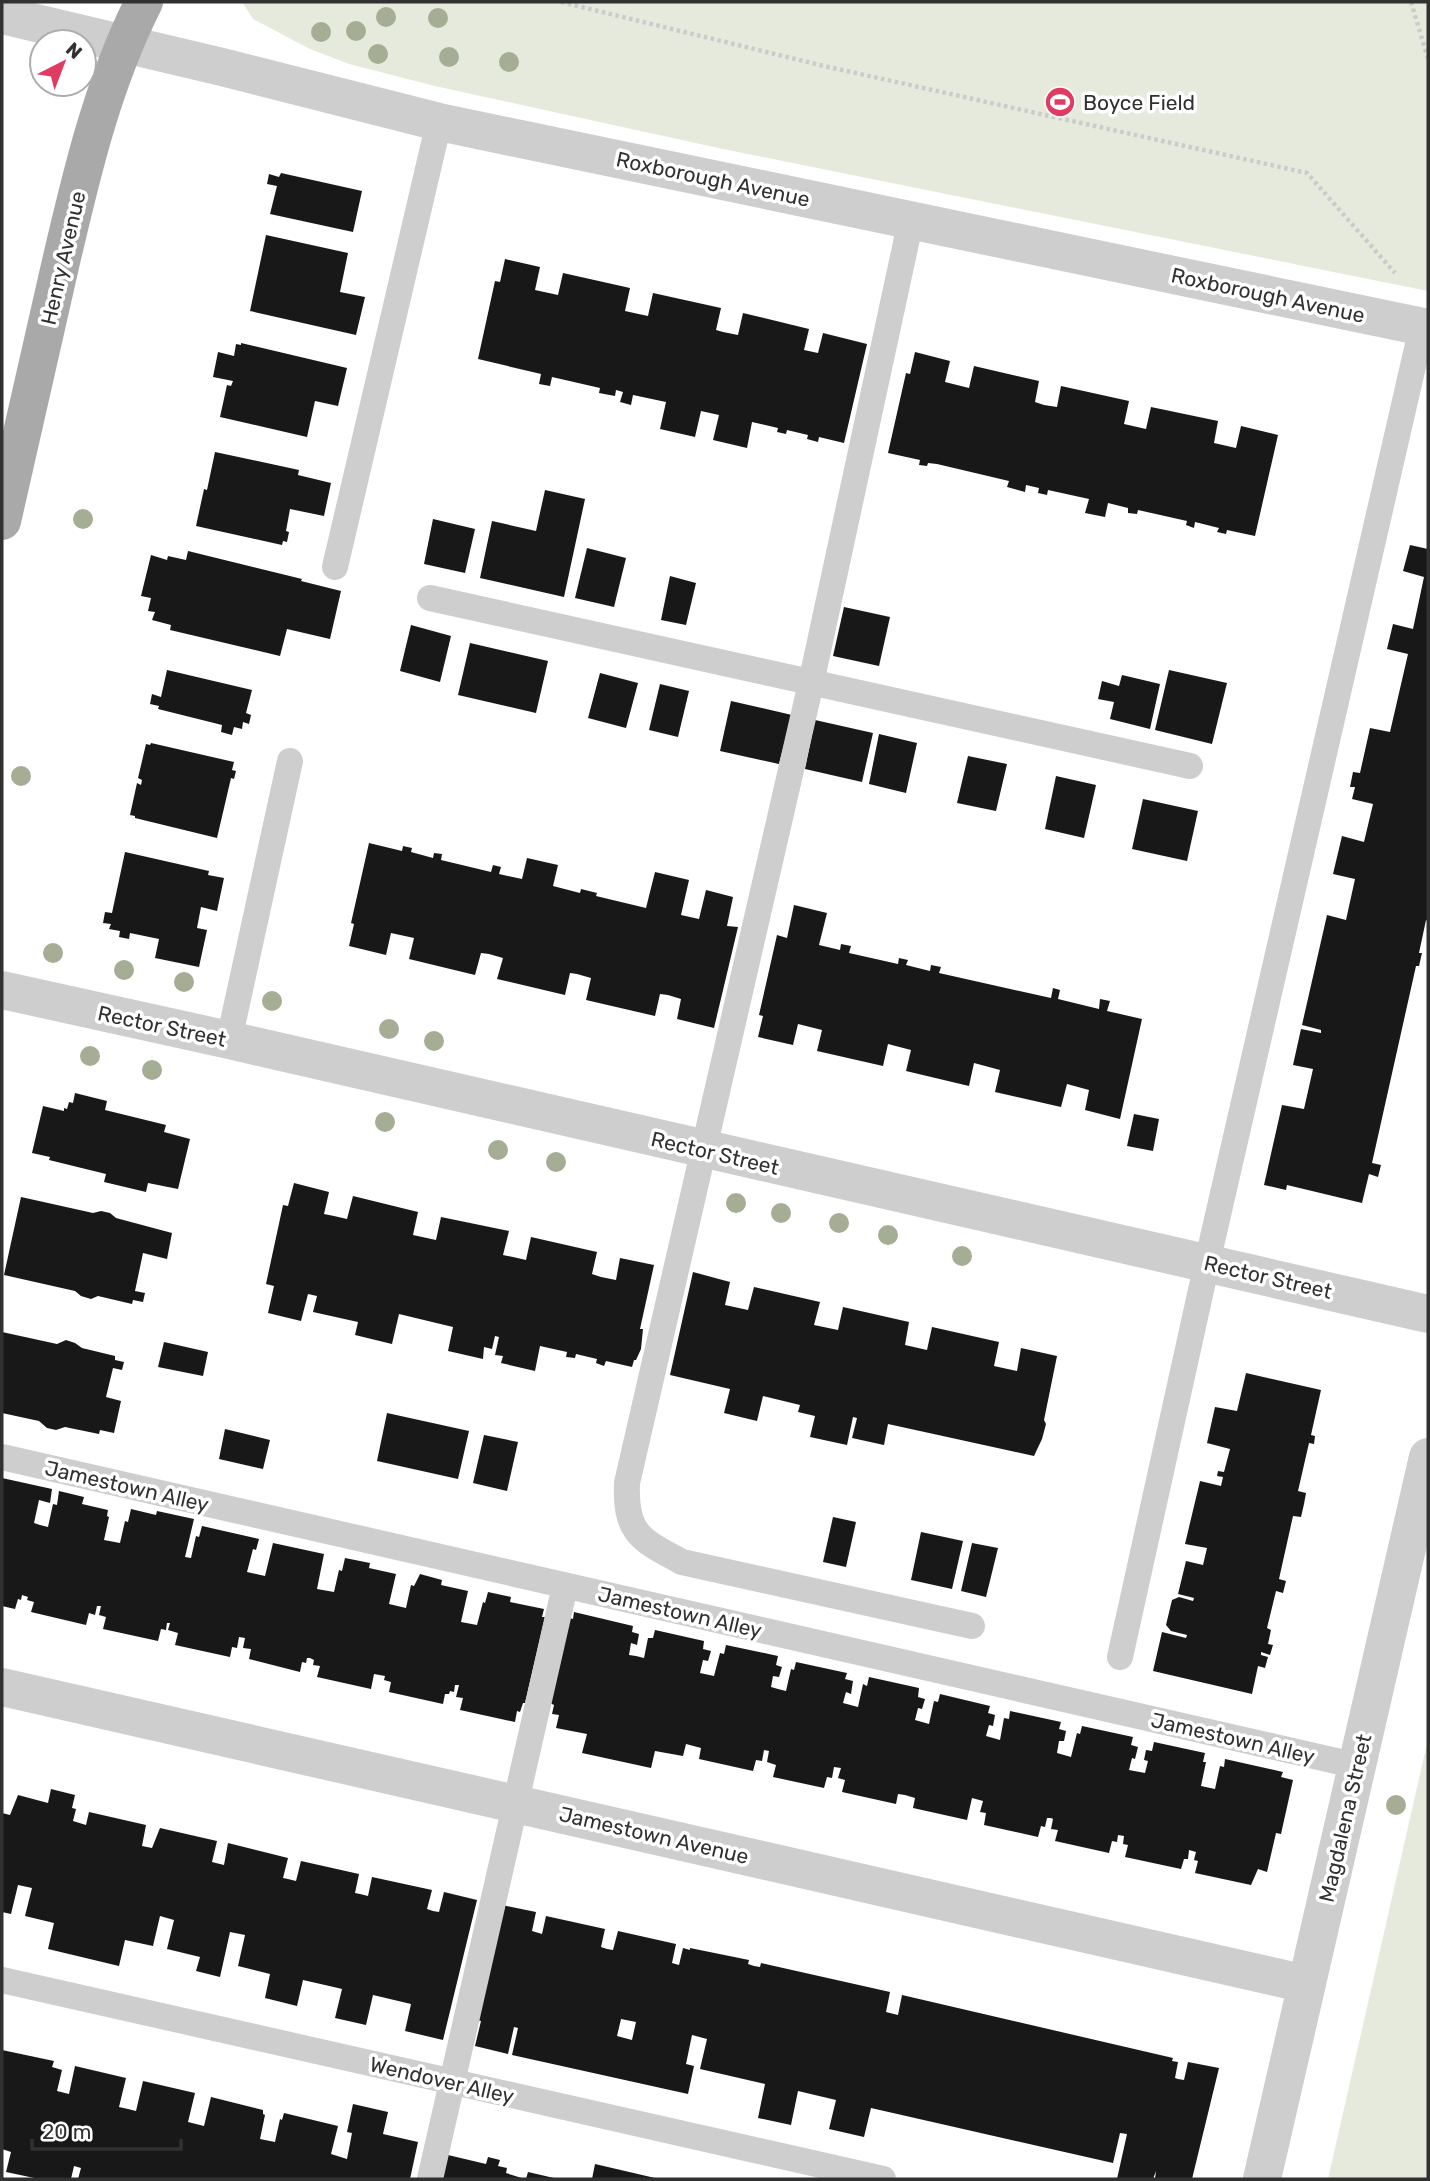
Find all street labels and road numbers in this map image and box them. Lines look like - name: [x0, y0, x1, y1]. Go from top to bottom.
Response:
- street label: Roxborough Avenue: [614, 146, 812, 212]
- street label: Henry Avenue: [35, 189, 91, 327]
- street label: Roxborough Avenue: [1169, 262, 1367, 328]
- street label: Rector Street: [96, 1000, 228, 1052]
- street label: Rector Street: [649, 1126, 781, 1180]
- street label: Rector Street: [1202, 1250, 1334, 1304]
- street label: Jamestown Alley: [43, 1455, 212, 1517]
- street label: Jamestown Alley: [596, 1581, 765, 1643]
- street label: Jamestown Alley: [1149, 1707, 1318, 1769]
- street label: Magdalena Street: [1313, 1731, 1377, 1905]
- street label: Jamestown Avenue: [557, 1801, 751, 1869]
- street label: Wendover Alley: [367, 2051, 517, 2109]

